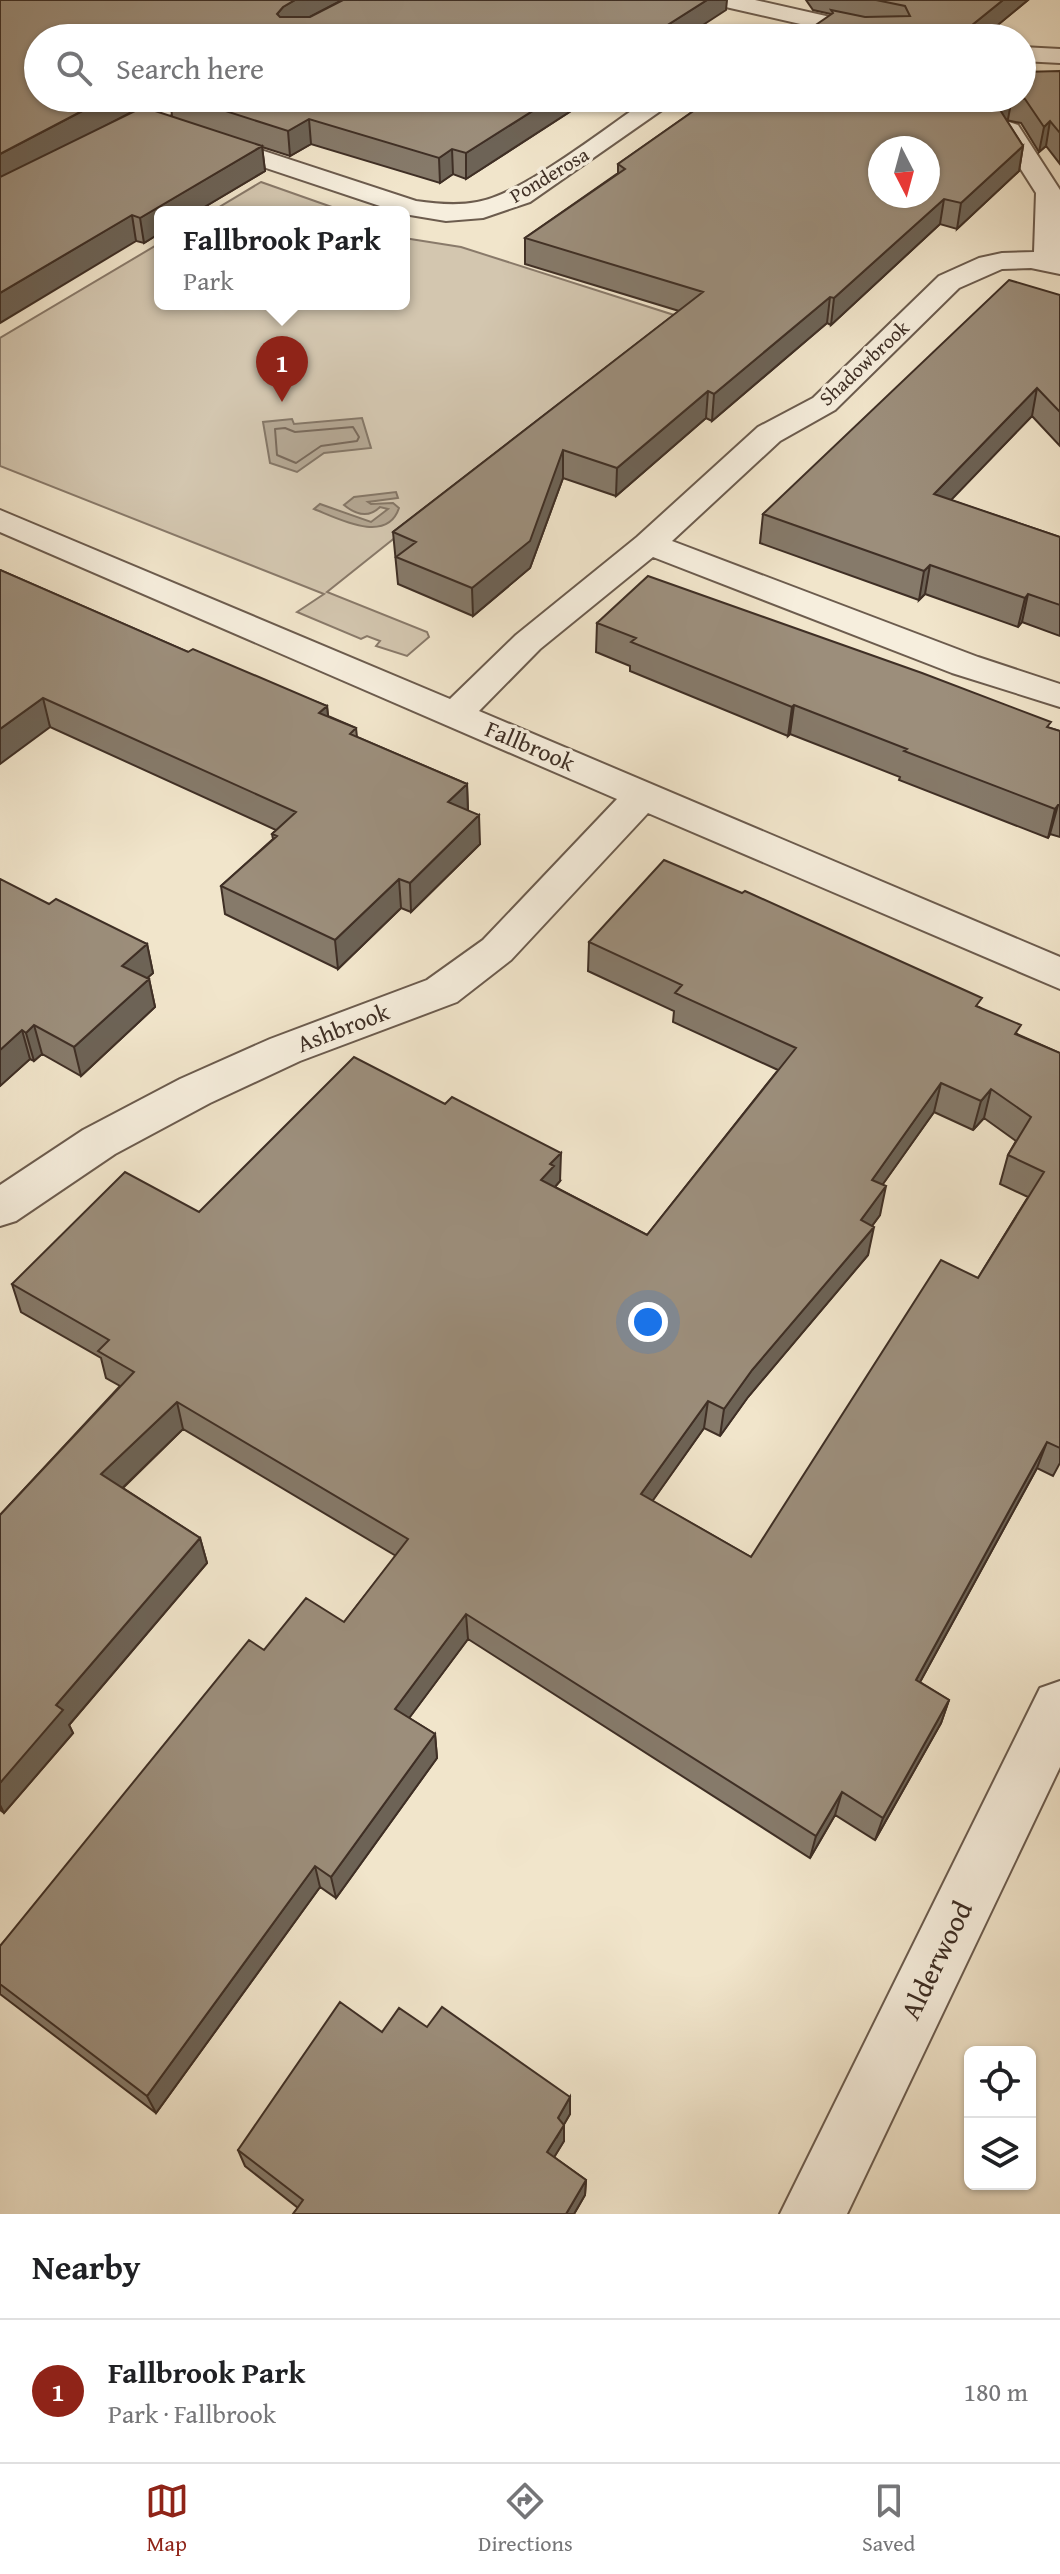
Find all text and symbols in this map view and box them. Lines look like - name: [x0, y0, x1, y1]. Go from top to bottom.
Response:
- search box: [24, 24, 1036, 112]
- icon: search: [52, 46, 96, 90]
- text: Search here: [116, 46, 264, 90]
- north arrow: [868, 136, 940, 208]
- street label: Ponderosa: [504, 139, 594, 210]
- popup: [154, 206, 410, 310]
- text: Fallbrook Park: [183, 217, 381, 261]
- text: Park: [183, 261, 234, 300]
- street label: Shadowbrook: [812, 313, 916, 412]
- pin: 1: [256, 336, 308, 402]
- street label: Fallbrook: [480, 711, 581, 780]
- street label: Ashbrook: [292, 994, 395, 1061]
- your location: [628, 1302, 668, 1342]
- street label: Alderwood: [889, 1893, 982, 2026]
- map controls: [964, 2046, 1036, 2190]
- button: locate: [964, 2046, 1036, 2118]
- button: layers: [964, 2118, 1036, 2190]
- text: Nearby: [32, 2242, 141, 2291]
- text: Fallbrook Park: [108, 2350, 305, 2394]
- text: 1: [51, 2372, 65, 2411]
- text: 180 m: [963, 2372, 1028, 2411]
- text: Park · Fallbrook: [108, 2394, 276, 2433]
- tab: Map: [145, 2479, 189, 2559]
- tab: Directions: [478, 2479, 573, 2559]
- tab: Saved: [862, 2479, 915, 2559]

